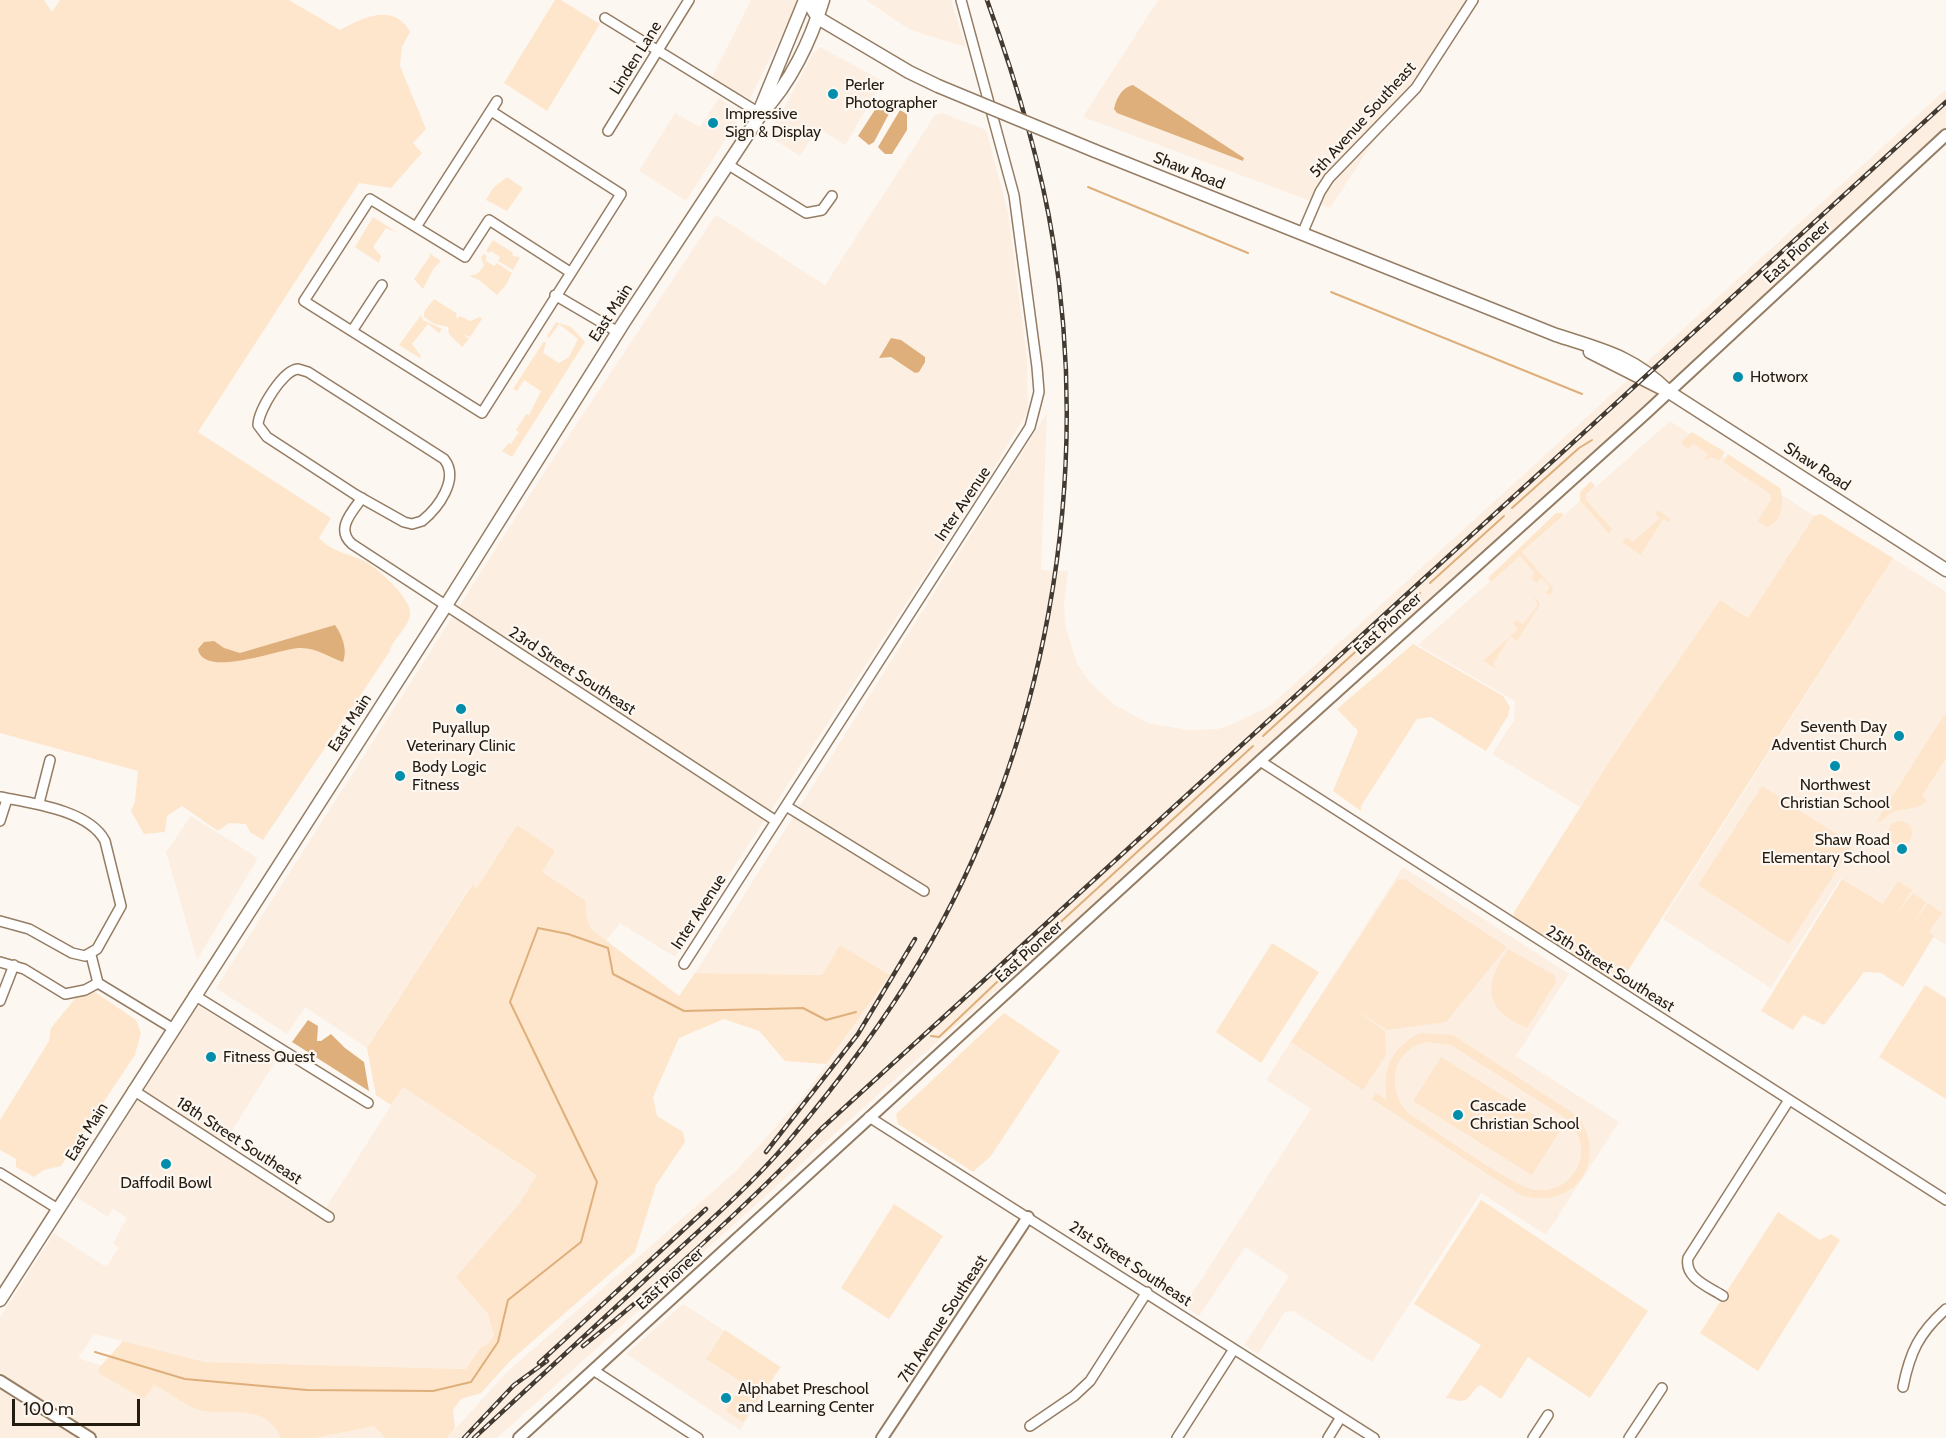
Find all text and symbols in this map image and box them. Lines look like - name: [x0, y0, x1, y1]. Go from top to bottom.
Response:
- street label: Linden Lane: [606, 18, 666, 98]
- street label: 5th Avenue Southeast: [1306, 58, 1420, 182]
- place label: Perler Photographer: [845, 75, 937, 113]
- marker: Perler Photographer: [826, 87, 840, 101]
- place label: Impressive Sign & Display: [725, 104, 821, 142]
- marker: Impressive Sign & Display: [706, 116, 720, 130]
- street label: Shaw Road: [1150, 148, 1228, 194]
- street label: East Pioneer: [1760, 216, 1834, 288]
- street label: East Main: [585, 280, 637, 346]
- place label: Hotworx: [1750, 367, 1808, 387]
- marker: Hotworx: [1731, 370, 1745, 384]
- street label: Shaw Road: [1780, 438, 1854, 496]
- street label: Inter Avenue: [931, 463, 995, 545]
- street label: East Pioneer: [1350, 589, 1426, 659]
- street label: 23rd Street Southeast: [505, 623, 639, 719]
- street label: East Main: [324, 690, 376, 756]
- marker: Puyallup Veterinary Clinic: [454, 702, 468, 716]
- place label: Seventh Day Adventist Church: [1772, 717, 1887, 755]
- place label: Puyallup Veterinary Clinic: [407, 718, 515, 756]
- marker: Seventh Day Adventist Church: [1892, 729, 1906, 743]
- place label: Body Logic Fitness: [412, 757, 486, 795]
- marker: Northwest Christian School: [1828, 759, 1842, 773]
- marker: Body Logic Fitness: [393, 769, 407, 783]
- place label: Northwest Christian School: [1780, 775, 1890, 813]
- place label: Shaw Road Elementary School: [1762, 830, 1890, 868]
- marker: Shaw Road Elementary School: [1895, 842, 1909, 856]
- street label: Inter Avenue: [668, 871, 730, 953]
- street label: East Pioneer: [991, 917, 1067, 987]
- street label: 25th Street Southeast: [1542, 922, 1678, 1016]
- place label: Fitness Quest: [223, 1047, 315, 1067]
- marker: Fitness Quest: [204, 1050, 218, 1064]
- street label: 18th Street Southeast: [173, 1093, 305, 1189]
- place label: Cascade Christian School: [1470, 1096, 1579, 1134]
- street label: East Main: [62, 1099, 112, 1165]
- marker: Cascade Christian School: [1451, 1108, 1465, 1122]
- marker: Daffodil Bowl: [159, 1157, 173, 1171]
- place label: Daffodil Bowl: [120, 1173, 212, 1193]
- street label: 21st Street Southeast: [1065, 1217, 1195, 1311]
- street label: East Pioneer: [632, 1244, 708, 1314]
- street label: 7th Avenue Southeast: [895, 1251, 991, 1387]
- place label: Alphabet Preschool and Learning Center: [738, 1379, 874, 1417]
- scale bar: [15, 1387, 142, 1425]
- marker: Alphabet Preschool and Learning Center: [719, 1391, 733, 1405]
- text: 100 m: [23, 1398, 74, 1420]

